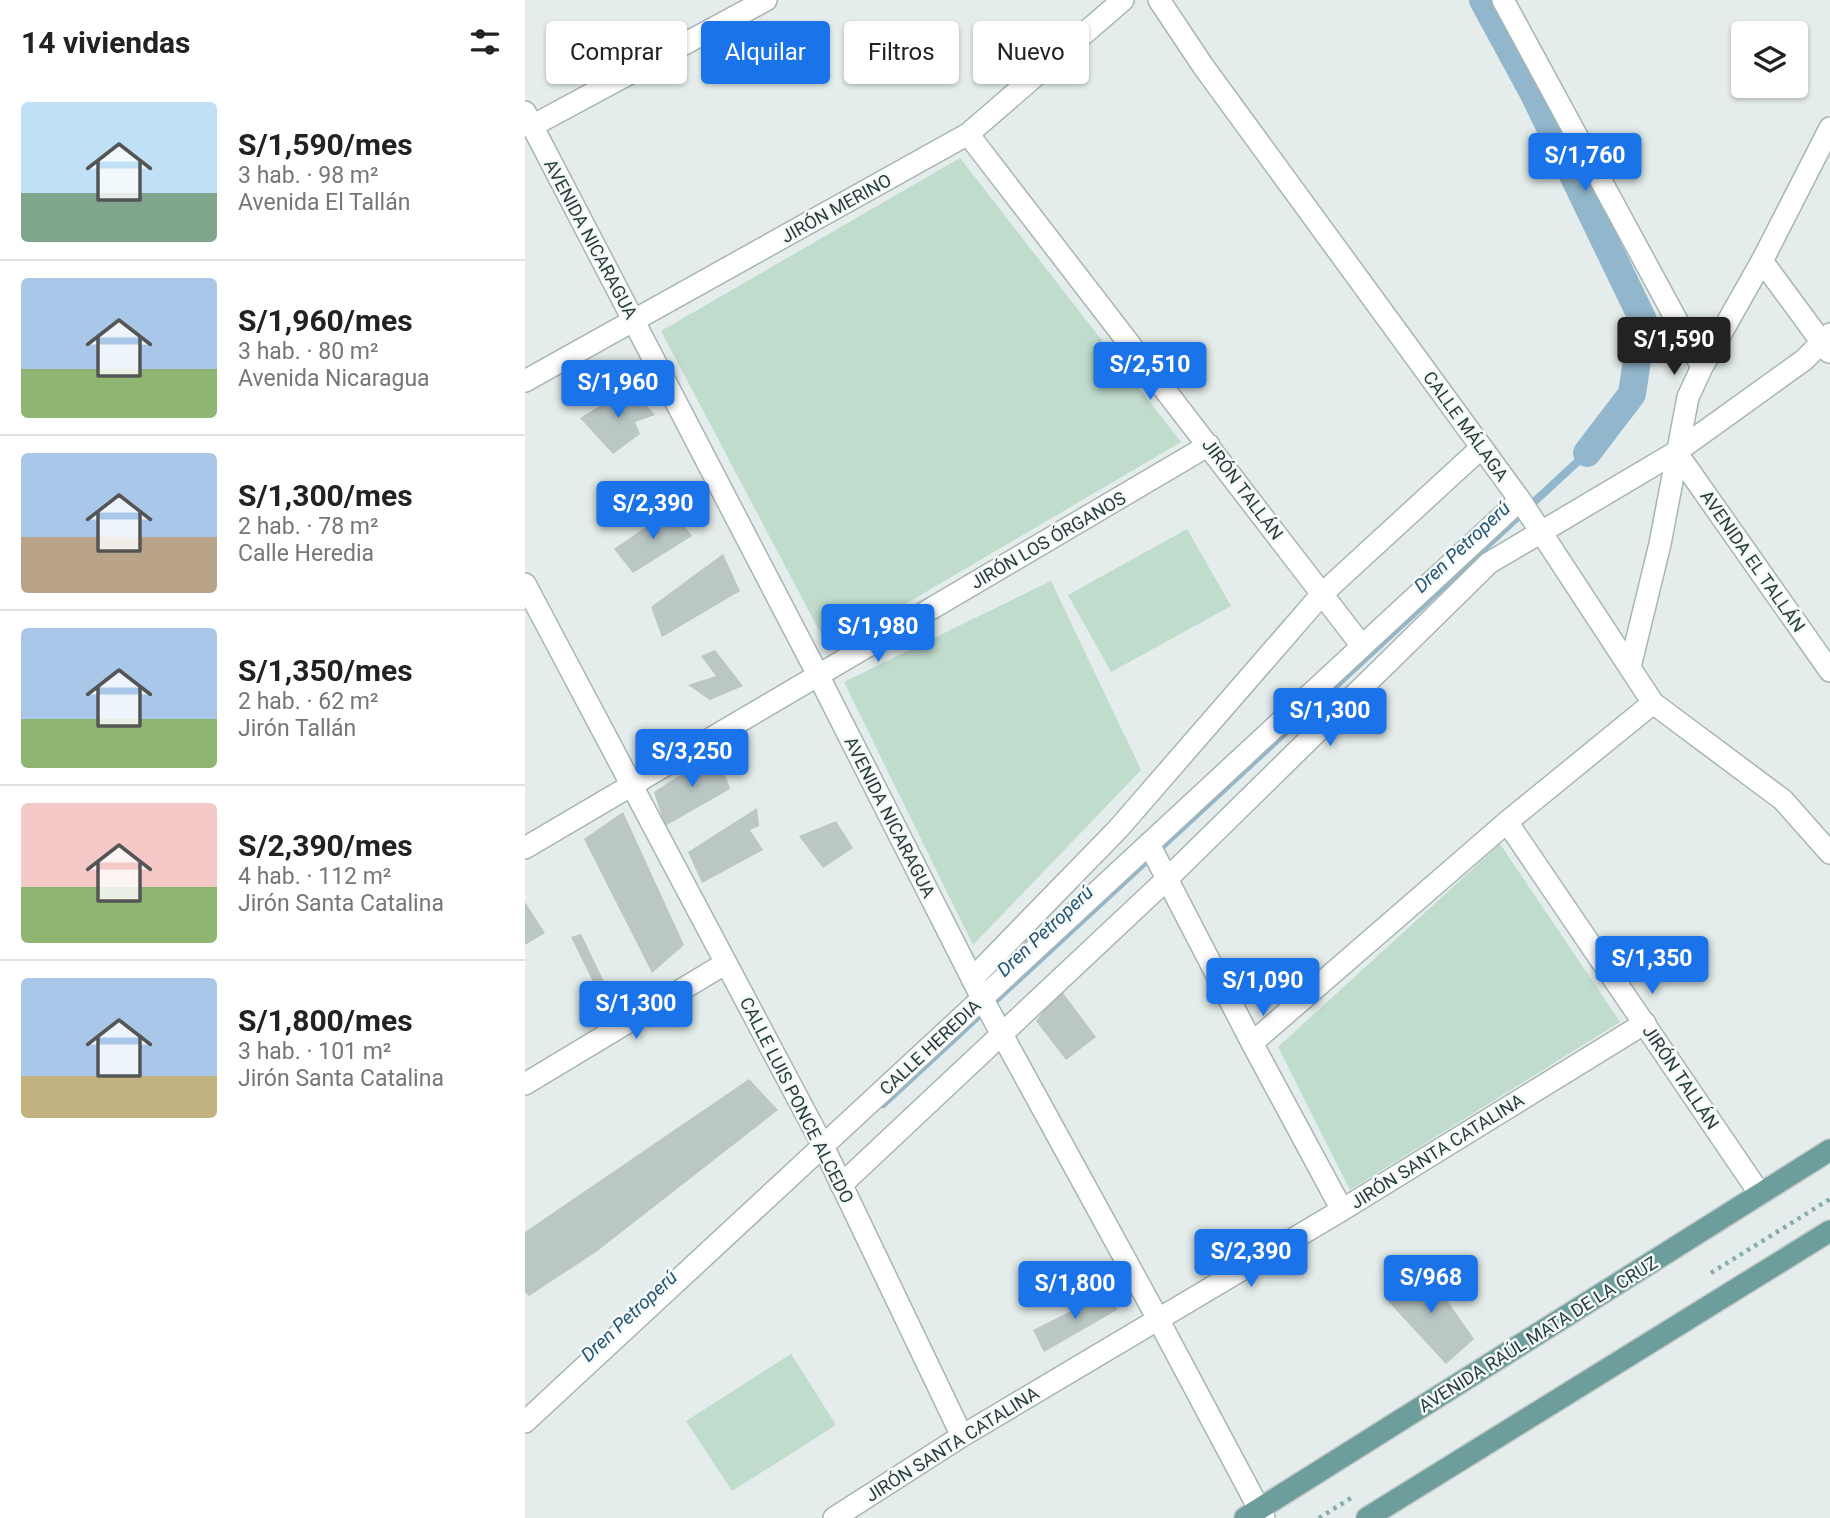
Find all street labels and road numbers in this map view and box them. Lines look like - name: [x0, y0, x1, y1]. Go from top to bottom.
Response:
- street label: AVENIDA NICARAGUA: [540, 156, 642, 323]
- street label: JIRÓN MERINO: [777, 169, 895, 247]
- street label: CALLE MÁLAGA: [1419, 367, 1513, 485]
- street label: JIRÓN TALLÁN: [1198, 434, 1288, 544]
- street label: AVENIDA EL TALLÁN: [1696, 486, 1810, 636]
- street label: JIRÓN LOS ÓRGANOS: [967, 487, 1130, 593]
- street label: AVENIDA NICARAGUA: [840, 733, 940, 901]
- street label: CALLE LUIS PONCE ALCEDO: [736, 993, 858, 1207]
- street label: CALLE HEREDIA: [875, 995, 985, 1099]
- street label: JIRÓN TALLÁN: [1638, 1021, 1724, 1133]
- street label: JIRÓN SANTA CATALINA: [1346, 1089, 1528, 1213]
- street label: AVENIDA RAÚL MATA DE LA CRUZ: [1415, 1252, 1661, 1416]
- street label: JIRÓN SANTA CATALINA: [861, 1382, 1043, 1506]

